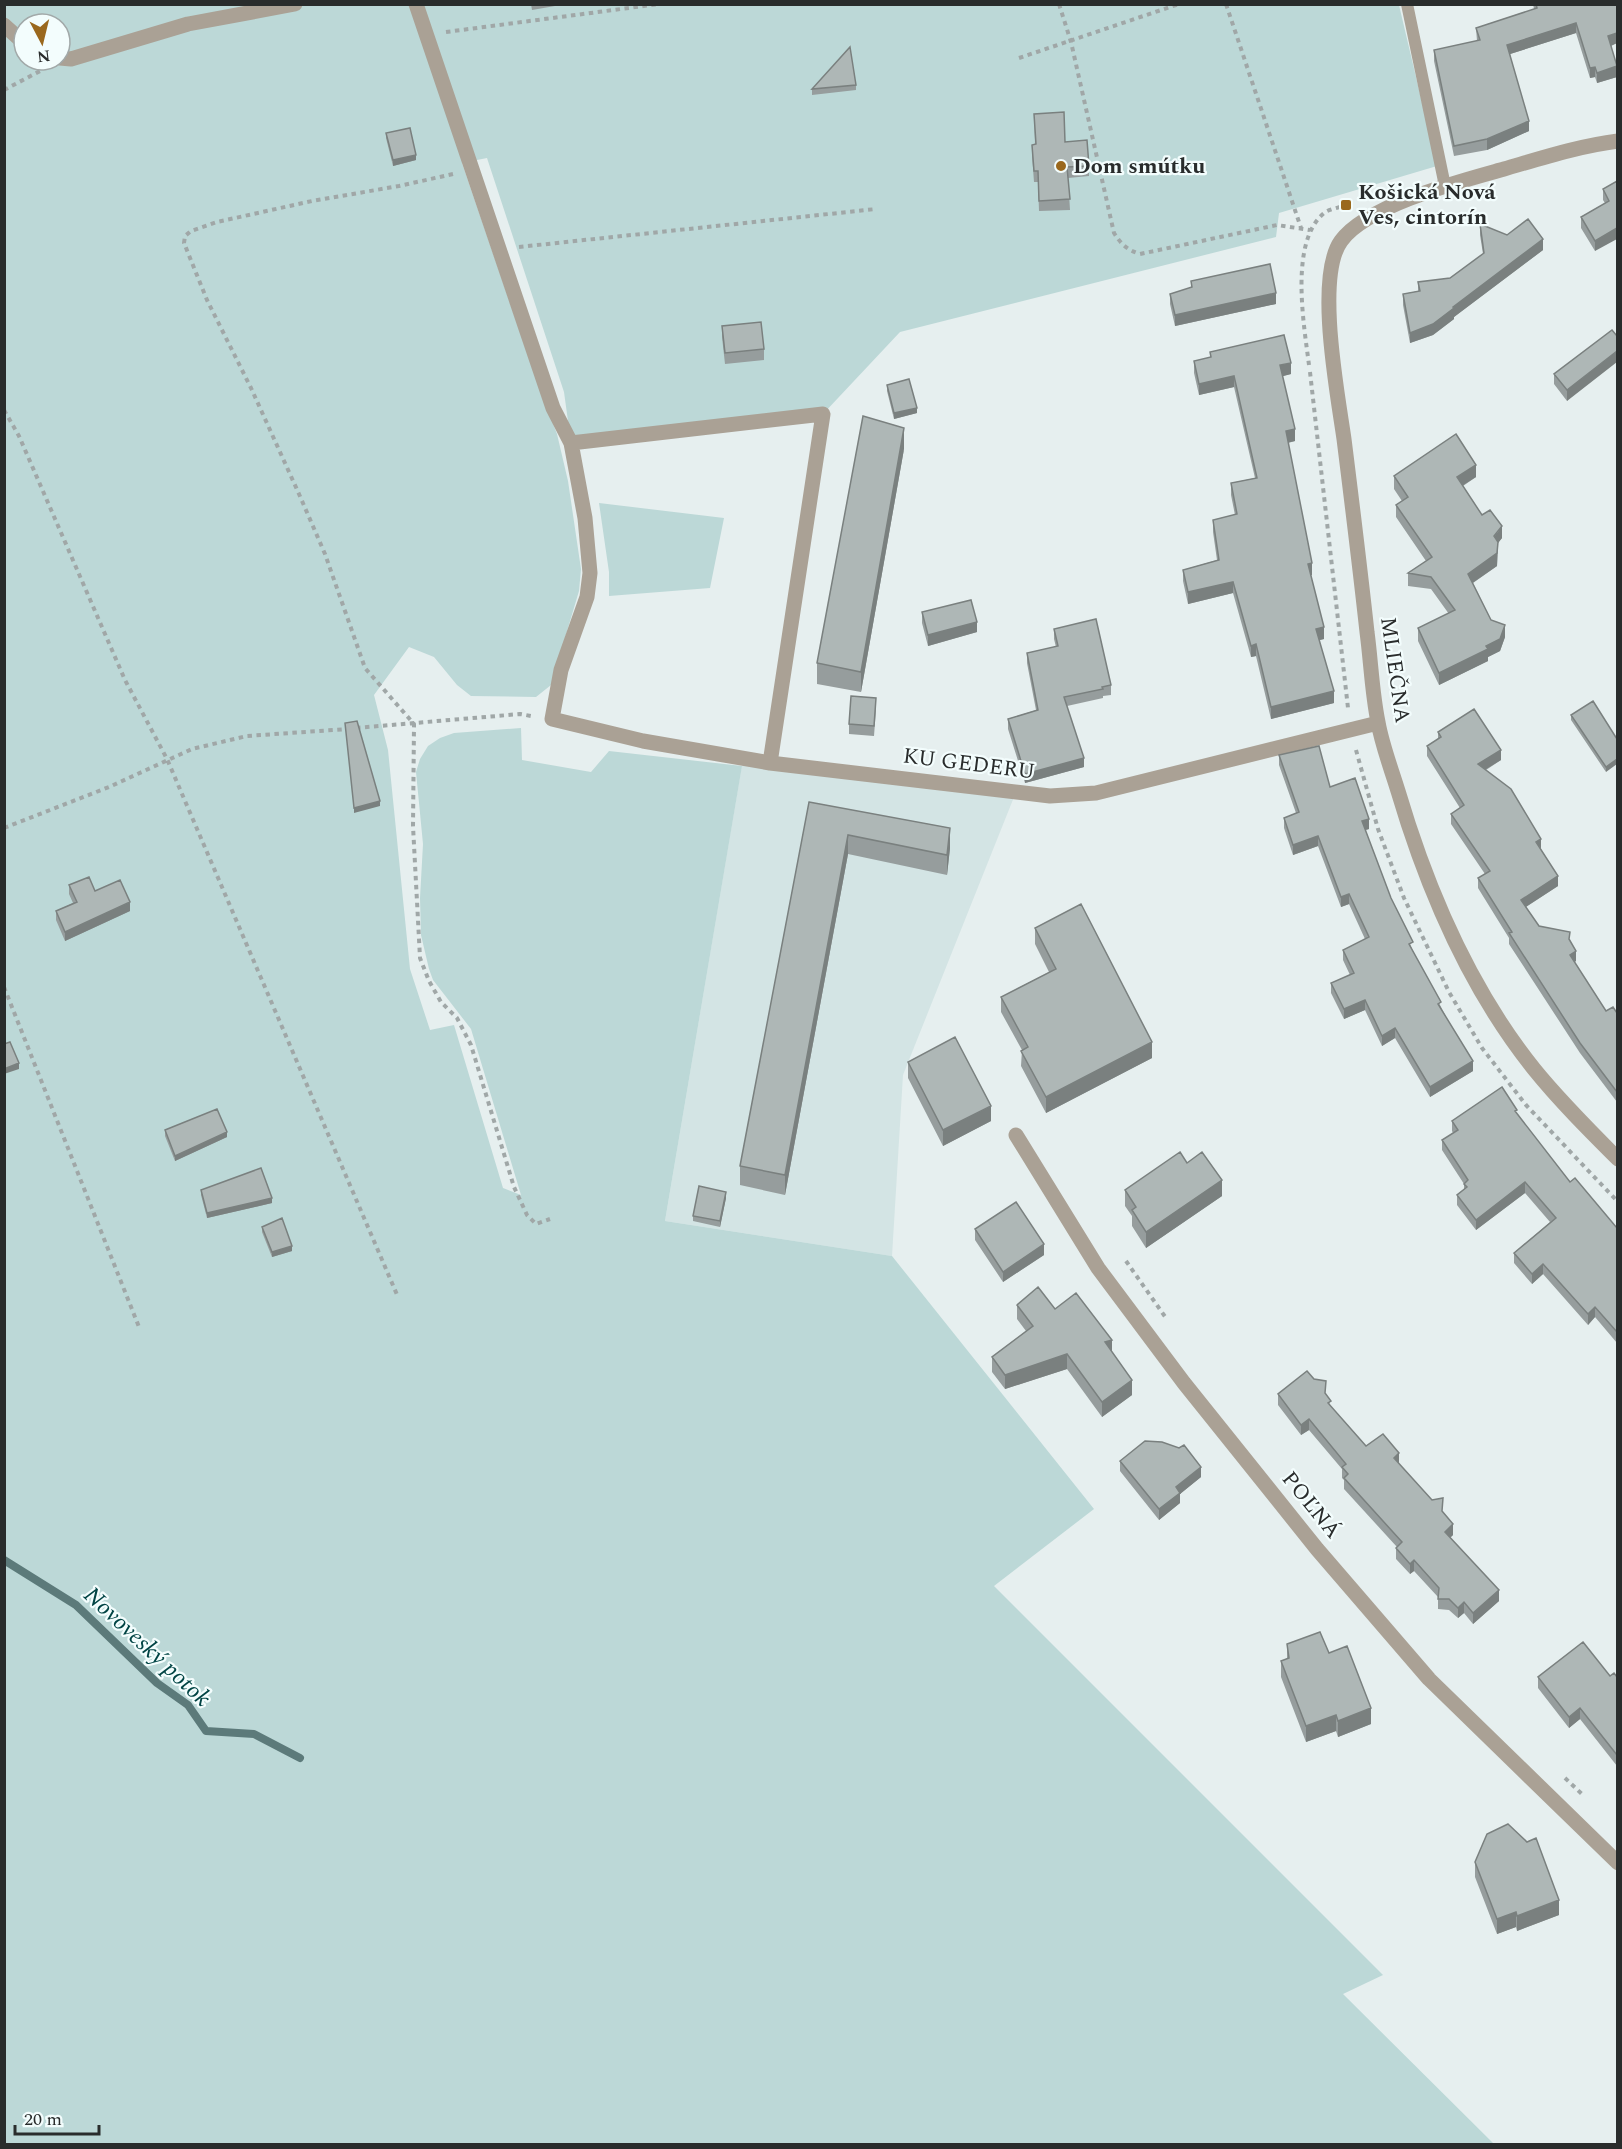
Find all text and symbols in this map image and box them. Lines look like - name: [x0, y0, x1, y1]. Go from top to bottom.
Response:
- north arrow: [12, 12, 72, 72]
- text: N: [36, 43, 52, 69]
- place label: Dom smútku: [1073, 150, 1205, 183]
- marker: Dom smútku: [1054, 159, 1068, 173]
- place label: Košická Nová Ves, cintorín: [1358, 176, 1496, 234]
- marker: Košická Nová Ves, cintorín: [1339, 198, 1353, 212]
- street label: MLIEČNA: [1371, 615, 1419, 725]
- street label: KU GEDERU: [901, 740, 1037, 788]
- street label: POĽNÁ: [1273, 1464, 1349, 1546]
- water label: Novoveský potok: [75, 1578, 219, 1716]
- scale bar: [15, 2098, 99, 2136]
- text: 20 m: [24, 2106, 62, 2133]

